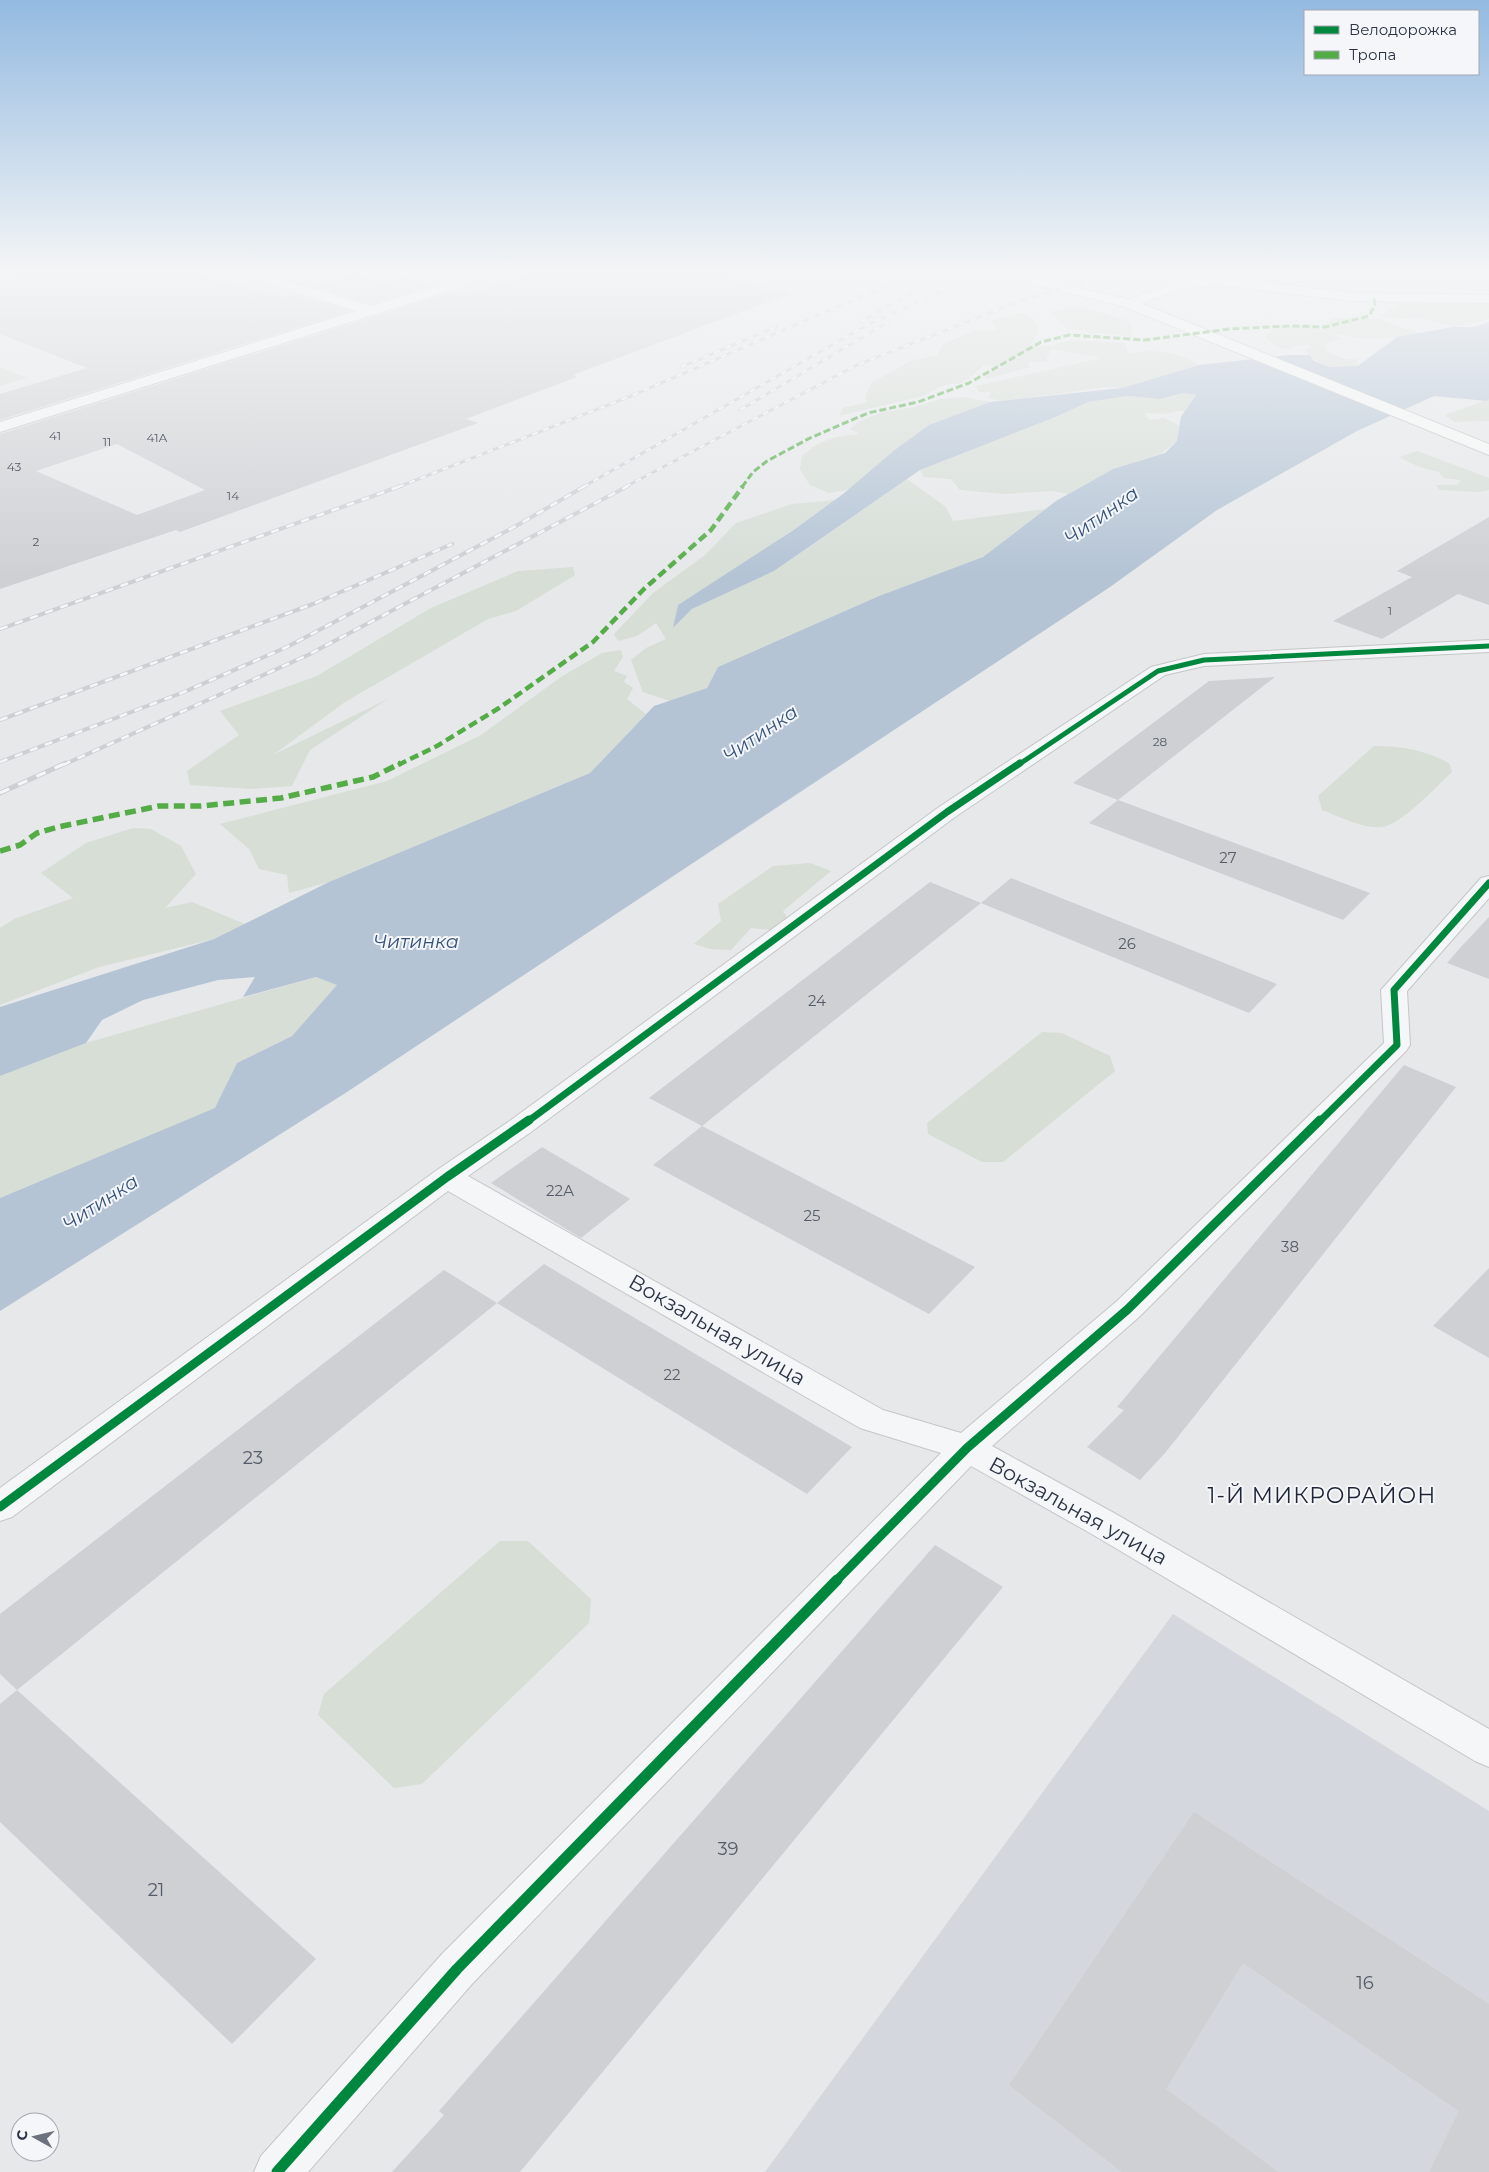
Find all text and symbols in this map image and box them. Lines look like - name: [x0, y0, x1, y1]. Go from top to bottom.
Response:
- legend: [1304, 10, 1479, 75]
- text: Велодорожка: [1349, 20, 1457, 39]
- text: Тропа: [1349, 45, 1396, 64]
- house number: 41: [49, 428, 61, 443]
- house number: 41А: [147, 430, 168, 445]
- house number: 11: [103, 434, 111, 449]
- house number: 43: [7, 459, 21, 474]
- water label: Читинка: [1060, 481, 1143, 549]
- house number: 14: [227, 488, 239, 503]
- house number: 2: [33, 534, 40, 549]
- house number: 1: [1388, 603, 1392, 618]
- water label: Читинка: [718, 700, 802, 767]
- house number: 28: [1153, 734, 1168, 749]
- house number: 27: [1219, 848, 1237, 867]
- water label: Читинка: [373, 930, 459, 953]
- house number: 26: [1118, 934, 1136, 953]
- house number: 24: [808, 991, 826, 1010]
- water label: Читинка: [58, 1169, 142, 1235]
- house number: 22А: [546, 1181, 574, 1200]
- house number: 25: [803, 1206, 821, 1225]
- house number: 38: [1281, 1237, 1299, 1256]
- street label: Вокзальная улица: [624, 1269, 810, 1390]
- house number: 22: [663, 1365, 681, 1384]
- house number: 23: [243, 1447, 263, 1469]
- street label: Вокзальная улица: [985, 1451, 1172, 1570]
- district label: 1-Й МИКРОРАЙОН: [1208, 1482, 1436, 1509]
- house number: 39: [717, 1838, 739, 1860]
- house number: 21: [148, 1879, 164, 1901]
- house number: 16: [1356, 1972, 1374, 1994]
- north arrow: [10, 2112, 60, 2162]
- text: С: [13, 2129, 32, 2141]

